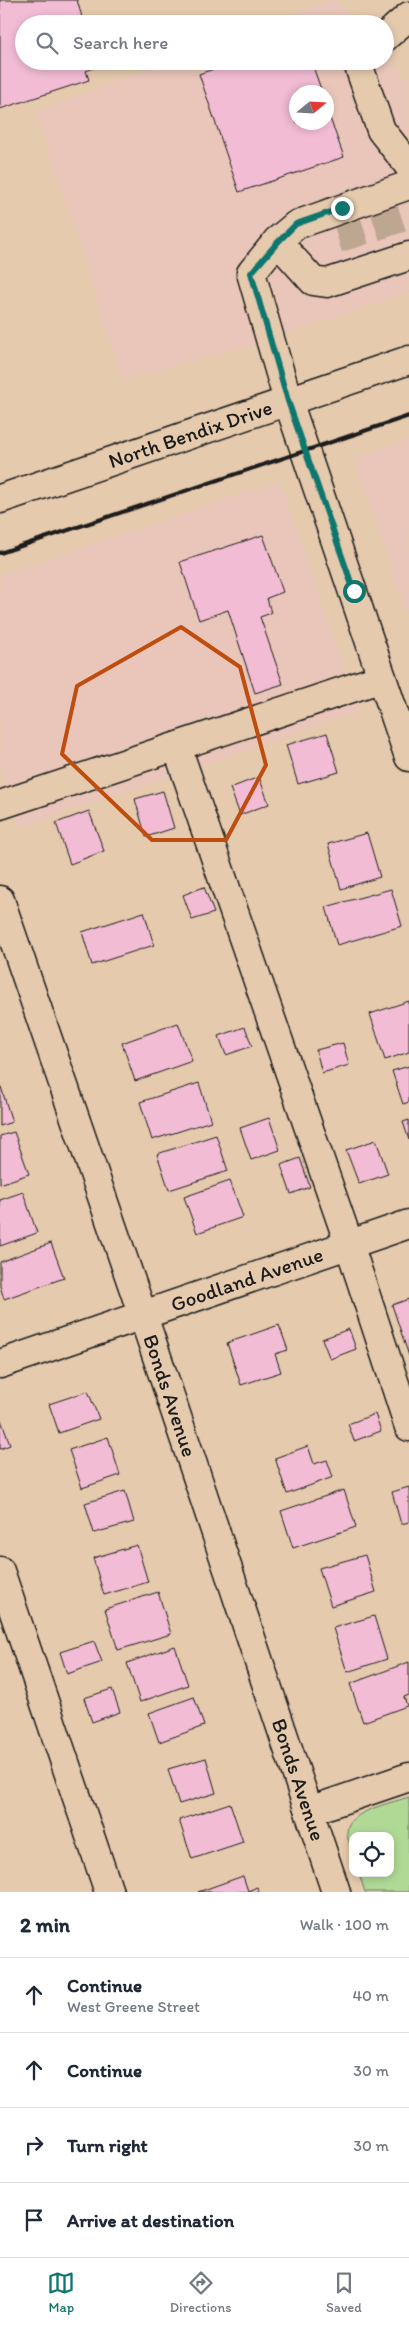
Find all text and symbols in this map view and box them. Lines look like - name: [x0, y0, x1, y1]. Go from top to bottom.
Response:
- search box: [15, 15, 394, 70]
- icon: search: [33, 29, 61, 57]
- text: Search here: [73, 31, 168, 54]
- north arrow: [289, 85, 334, 130]
- route end: [331, 197, 354, 220]
- street label: North Bendix Drive: [105, 394, 275, 473]
- route start: [343, 580, 366, 603]
- street label: Goodland Avenue: [167, 1241, 326, 1317]
- street label: Bonds Avenue: [138, 1331, 202, 1460]
- street label: Bonds Avenue: [267, 1715, 331, 1844]
- map controls: [349, 1832, 394, 1877]
- button: locate: [349, 1832, 394, 1877]
- text: 2 min: [20, 1912, 70, 1937]
- text: Walk · 100 m: [300, 1915, 389, 1934]
- text: Continue: [67, 1974, 142, 1997]
- icon: ahead: [20, 1981, 48, 2009]
- text: 40 m: [352, 1986, 389, 2005]
- text: West Greene Street: [67, 1997, 200, 2016]
- icon: ahead: [20, 2056, 48, 2084]
- text: Continue: [67, 2059, 142, 2082]
- text: 30 m: [353, 2061, 389, 2080]
- icon: right: [20, 2131, 48, 2159]
- text: Turn right: [67, 2134, 148, 2157]
- text: 30 m: [353, 2136, 389, 2155]
- icon: arrive: [20, 2206, 48, 2234]
- text: Arrive at destination: [67, 2209, 234, 2232]
- tab: Map: [47, 2269, 75, 2316]
- tab: Directions: [170, 2269, 231, 2316]
- tab: Saved: [326, 2269, 362, 2316]

